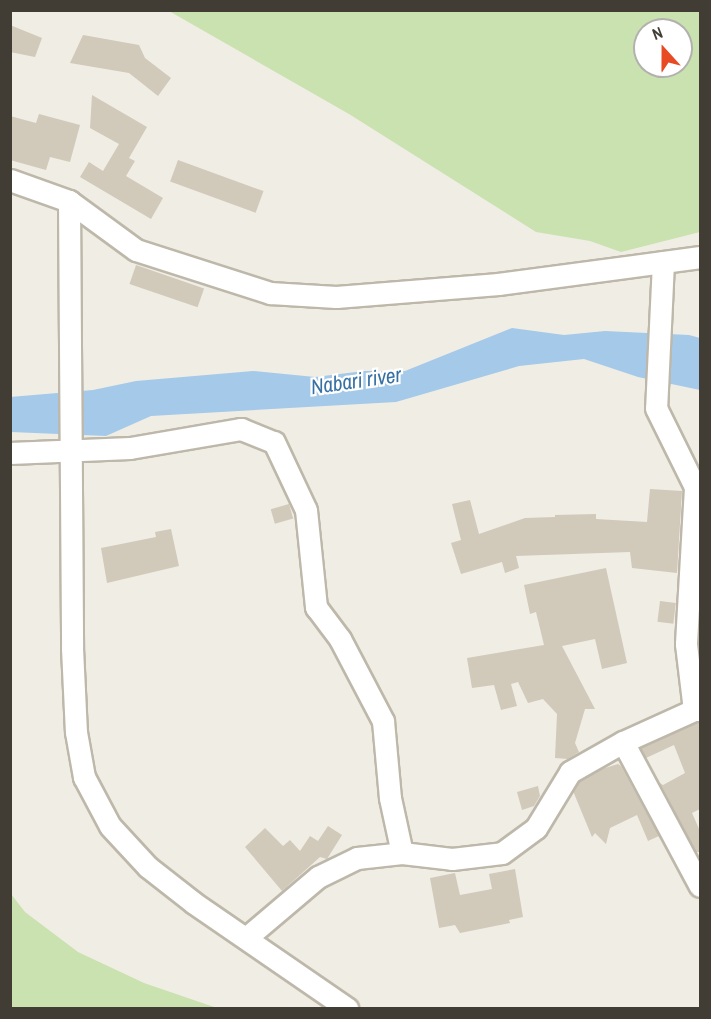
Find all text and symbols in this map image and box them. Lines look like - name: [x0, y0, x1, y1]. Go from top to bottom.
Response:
- north arrow: [633, 18, 693, 78]
- text: N: [649, 21, 666, 45]
- water label: Nabari river: [309, 362, 403, 400]

